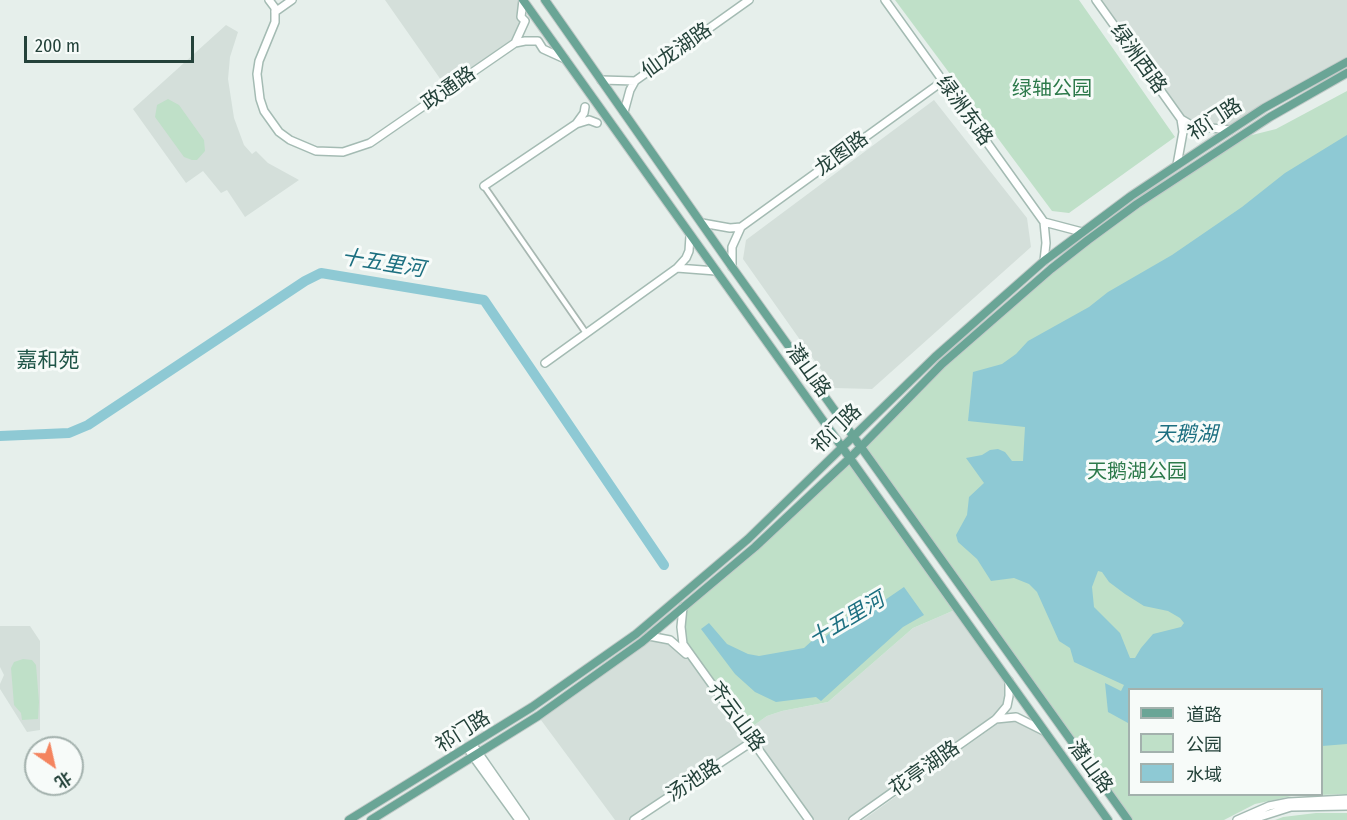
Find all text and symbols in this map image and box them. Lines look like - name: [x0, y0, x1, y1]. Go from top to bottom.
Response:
- street label: 仙龙湖路: [637, 18, 717, 84]
- street label: 绿洲西路: [1105, 20, 1171, 98]
- scale bar: [27, 24, 196, 62]
- text: 200 m: [35, 35, 80, 57]
- street label: 政通路: [418, 62, 480, 116]
- street label: 绿洲东路: [931, 72, 997, 150]
- park label: 绿轴公园: [1012, 77, 1092, 101]
- street label: 祁门路: [1183, 94, 1247, 146]
- street label: 龙图路: [811, 127, 873, 181]
- water label: 十五里河: [340, 245, 426, 283]
- street label: 潜山路: [781, 340, 835, 402]
- district label: 嘉和苑: [17, 348, 79, 374]
- street label: 祁门路: [807, 400, 867, 458]
- water label: 天鹅湖: [1155, 422, 1217, 448]
- park label: 天鹅湖公园: [1087, 460, 1187, 484]
- water label: 十五里河: [805, 588, 889, 652]
- street label: 齐云山路: [703, 678, 769, 756]
- legend: [1128, 688, 1323, 796]
- text: 道路: [1186, 704, 1222, 726]
- street label: 祁门路: [431, 706, 495, 758]
- text: 公园: [1186, 734, 1222, 756]
- north arrow: [24, 736, 84, 796]
- street label: 花亭湖路: [885, 736, 965, 802]
- street label: 潜山路: [1063, 736, 1117, 798]
- street label: 汤池路: [662, 755, 726, 807]
- text: 水域: [1186, 764, 1222, 786]
- text: 北: [51, 767, 75, 792]

